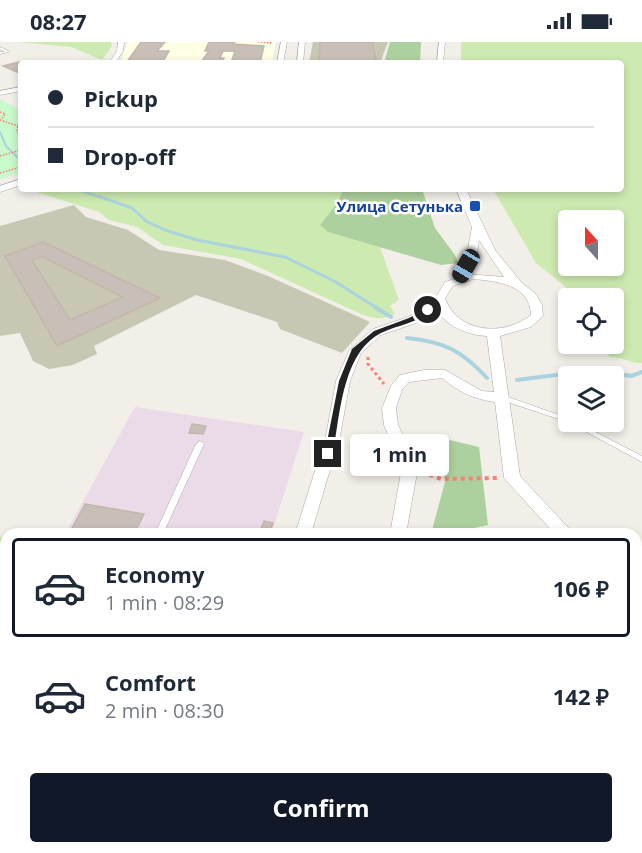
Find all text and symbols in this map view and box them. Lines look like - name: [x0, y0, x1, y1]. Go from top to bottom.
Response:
- text: 08:27: [30, 6, 87, 36]
- text: Pickup: [84, 83, 158, 113]
- text: Drop-off: [84, 141, 176, 171]
- place label: Улица Сетунька: [337, 196, 463, 216]
- marker: Улица Сетунька: [468, 199, 482, 213]
- north arrow: [558, 210, 624, 276]
- map controls: [558, 210, 624, 432]
- car: [449, 246, 483, 286]
- button: locate: [558, 288, 624, 354]
- route start: [414, 296, 441, 323]
- button: layers: [558, 366, 624, 432]
- callout: 1 min: [349, 433, 448, 475]
- route end: [314, 440, 341, 467]
- text: 1 min: [372, 441, 427, 468]
- text: Economy: [105, 559, 204, 589]
- icon: car: [33, 561, 87, 615]
- text: 106 ₽: [553, 573, 609, 603]
- text: 1 min · 08:29: [105, 589, 224, 616]
- text: Comfort: [105, 667, 196, 697]
- icon: car: [33, 669, 87, 723]
- text: 142 ₽: [553, 681, 609, 711]
- text: 2 min · 08:30: [105, 697, 224, 724]
- button: Confirm: [30, 773, 612, 842]

